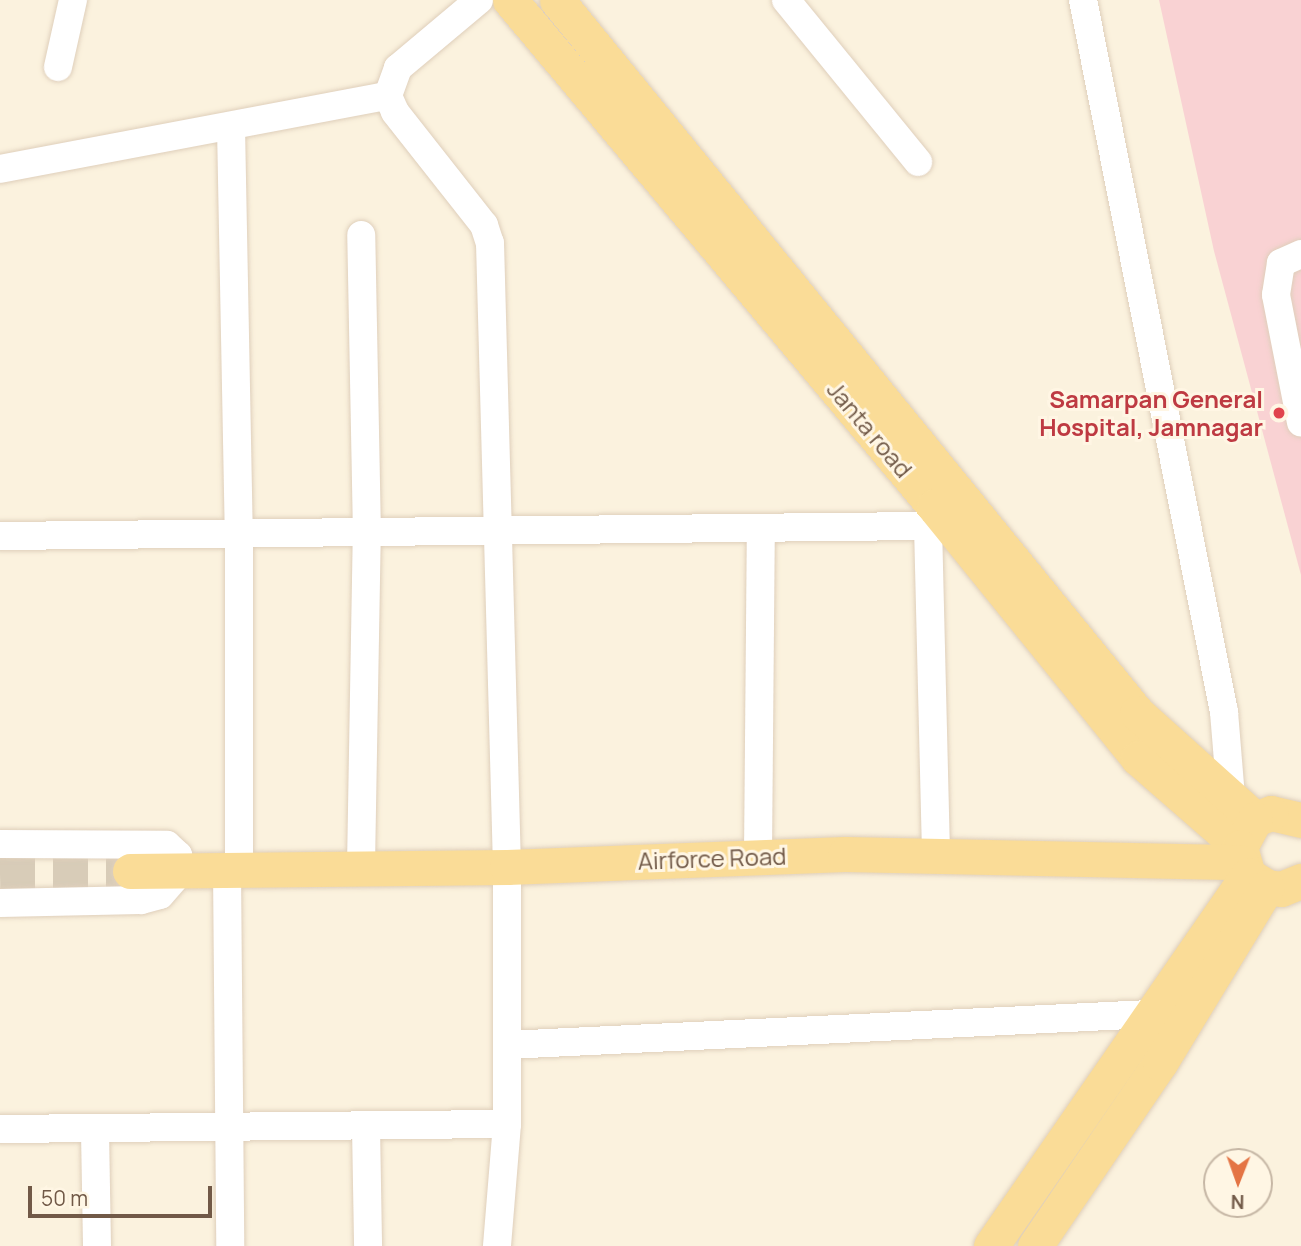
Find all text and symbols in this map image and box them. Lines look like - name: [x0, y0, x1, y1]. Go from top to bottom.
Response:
- street label: Janta road: [821, 375, 919, 483]
- place label: Samarpan General Hospital, Jamnagar: [1039, 385, 1263, 441]
- marker: Samarpan General Hospital, Jamnagar: [1269, 403, 1289, 423]
- street label: Airforce Road: [637, 841, 787, 875]
- north arrow: [1203, 1148, 1273, 1218]
- scale bar: [32, 1172, 215, 1216]
- text: 50 m: [41, 1184, 88, 1212]
- text: N: [1231, 1189, 1245, 1215]

